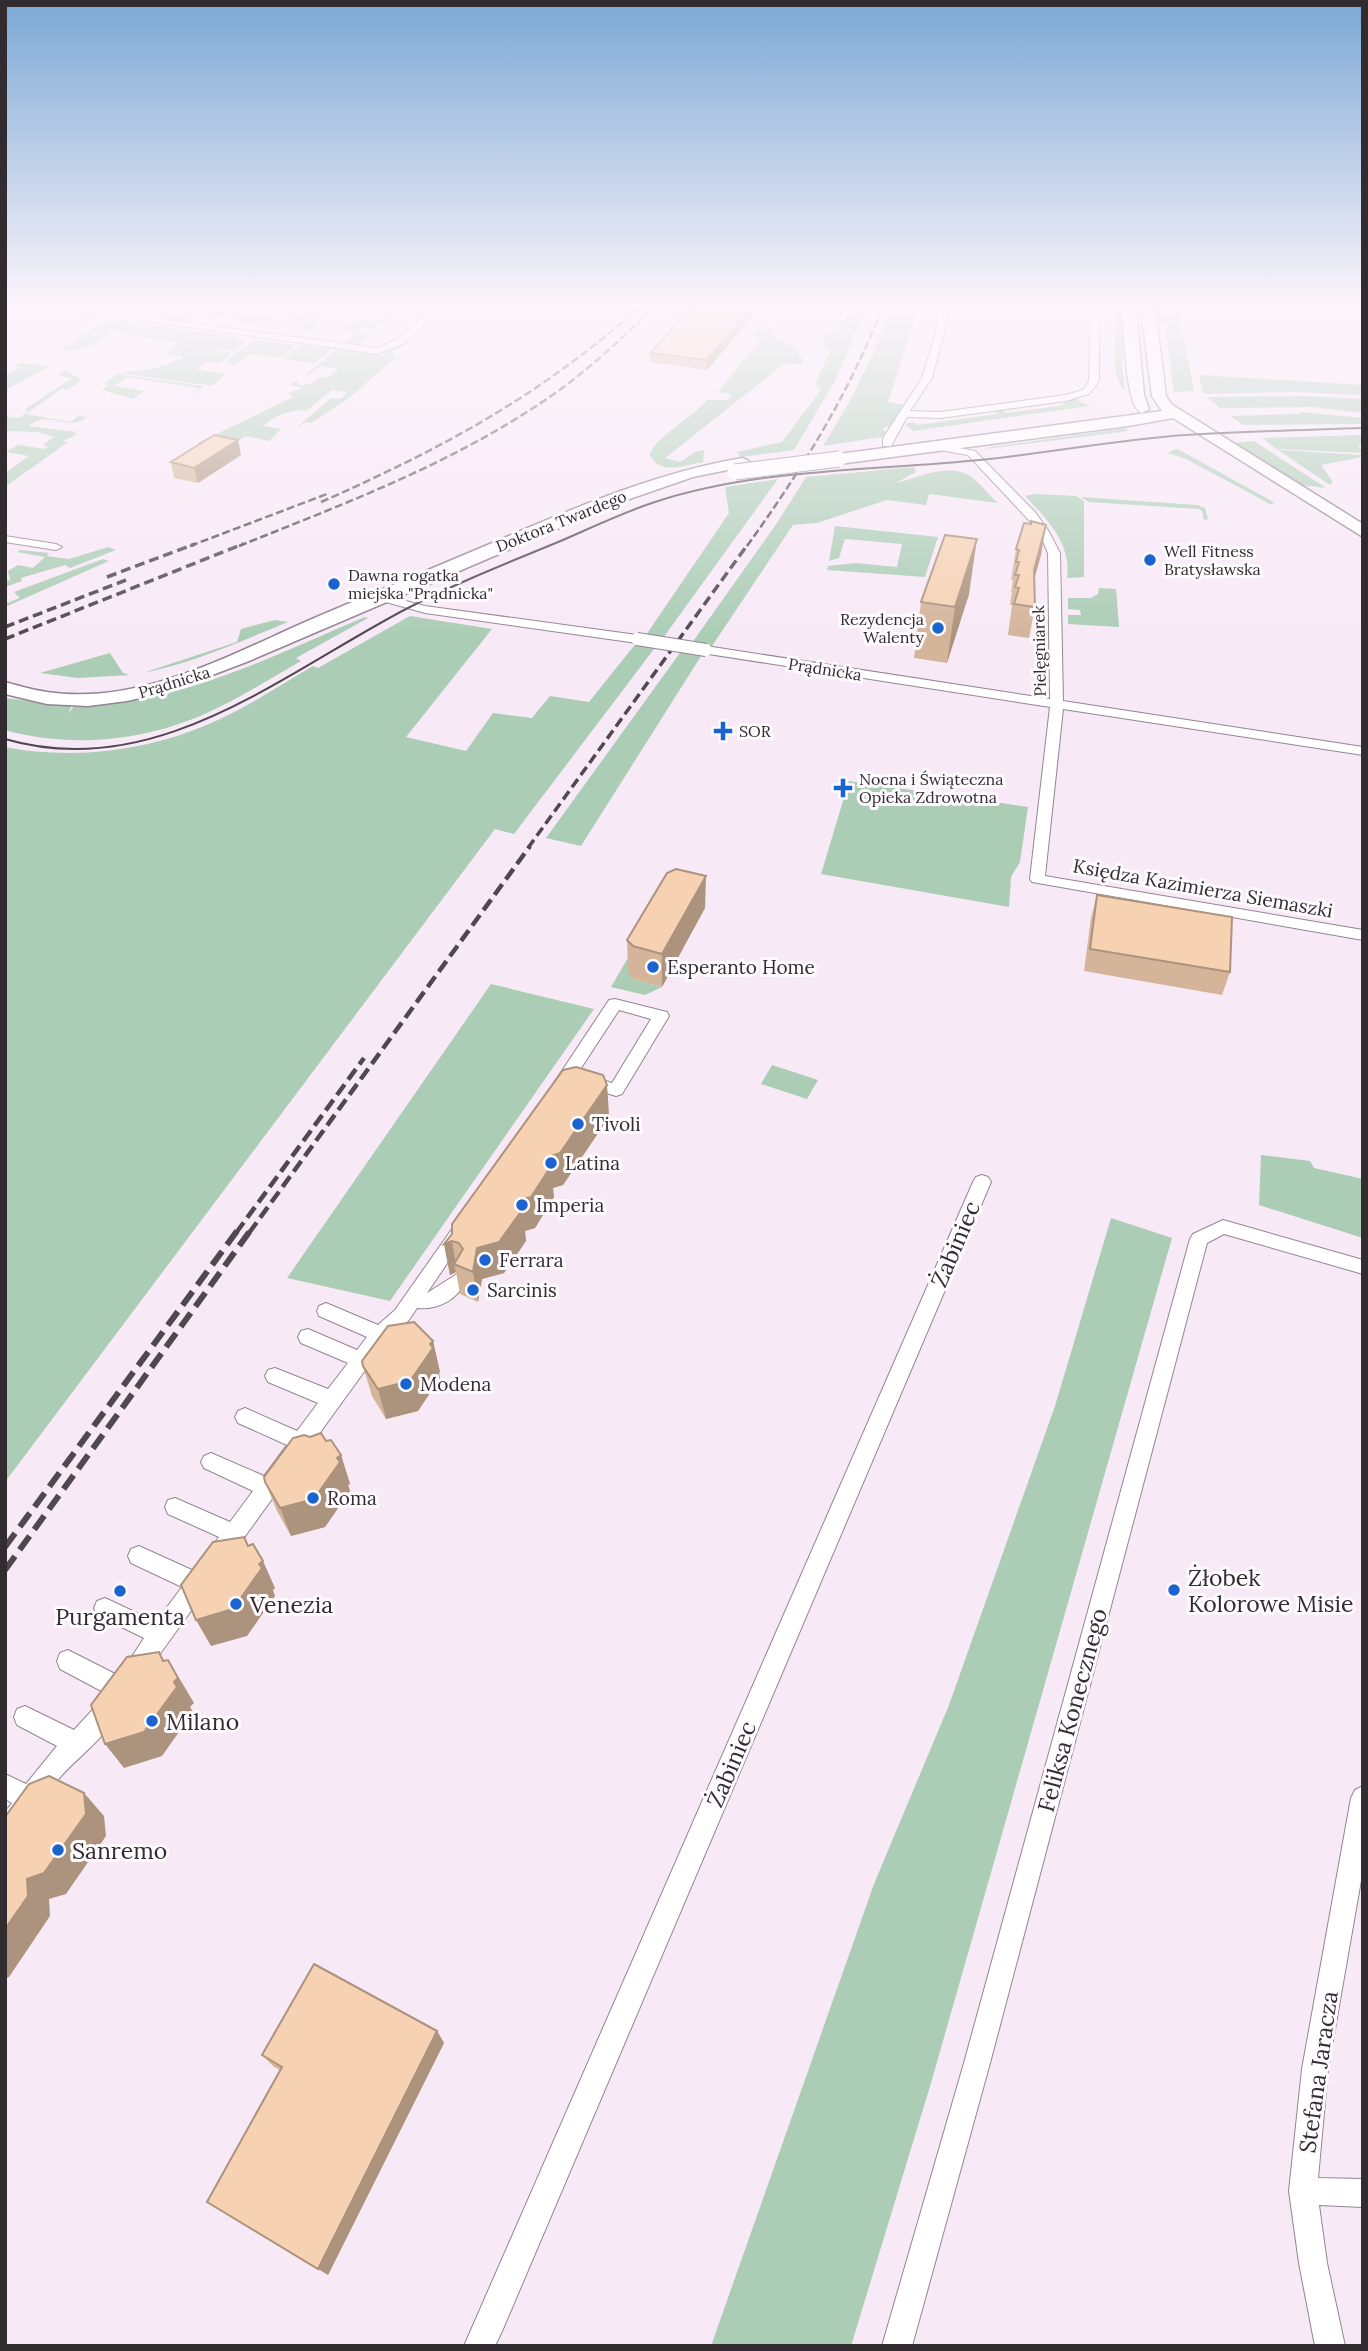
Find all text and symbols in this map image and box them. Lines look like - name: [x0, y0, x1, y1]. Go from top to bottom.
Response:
- street label: Doktora Twardego: [493, 486, 629, 556]
- place label: Well Fitness Bratysławska: [1164, 541, 1261, 579]
- marker: Well Fitness Bratysławska: [1142, 552, 1158, 568]
- place label: Dawna rogatka miejska "Prądnicka": [348, 565, 493, 603]
- marker: Dawna rogatka miejska "Prądnicka": [326, 576, 342, 592]
- street label: Pielęgniarek: [1028, 605, 1050, 697]
- place label: Rezydencja Walenty: [840, 609, 925, 647]
- marker: Rezydencja Walenty: [930, 620, 946, 636]
- street label: Prądnicka: [787, 653, 863, 685]
- street label: Prądnicka: [136, 662, 212, 702]
- marker: SOR: [713, 721, 733, 741]
- place label: SOR: [739, 721, 772, 741]
- place label: Nocna i Świąteczna Opieka Zdrowotna: [859, 769, 1004, 807]
- marker: Nocna i Świąteczna Opieka Zdrowotna: [833, 778, 853, 798]
- street label: Księdza Kazimierza Siemaszki: [1071, 853, 1335, 923]
- place label: Esperanto Home: [667, 955, 815, 979]
- marker: Esperanto Home: [645, 959, 661, 975]
- place label: Tivoli: [592, 1112, 641, 1136]
- marker: Tivoli: [570, 1116, 586, 1132]
- place label: Latina: [565, 1151, 620, 1175]
- marker: Latina: [543, 1155, 559, 1171]
- place label: Imperia: [536, 1193, 604, 1217]
- marker: Imperia: [514, 1197, 530, 1213]
- street label: Żabiniec: [924, 1197, 986, 1291]
- place label: Ferrara: [499, 1248, 564, 1272]
- marker: Ferrara: [477, 1252, 493, 1268]
- place label: Sarcinis: [487, 1278, 557, 1302]
- marker: Sarcinis: [465, 1282, 481, 1298]
- place label: Modena: [420, 1372, 492, 1396]
- marker: Modena: [398, 1376, 414, 1392]
- place label: Roma: [327, 1486, 377, 1510]
- marker: Roma: [305, 1490, 321, 1506]
- place label: Żłobek Kolorowe Misie: [1188, 1563, 1353, 1618]
- marker: Żłobek Kolorowe Misie: [1166, 1582, 1182, 1598]
- marker: Purgamenta: [112, 1583, 128, 1599]
- place label: Venezia: [249, 1590, 333, 1619]
- marker: Venezia: [228, 1596, 244, 1612]
- place label: Purgamenta: [55, 1602, 185, 1631]
- street label: Feliksa Konecznego: [1031, 1605, 1113, 1815]
- place label: Milano: [166, 1707, 239, 1736]
- marker: Milano: [144, 1713, 160, 1729]
- street label: Żabiniec: [700, 1717, 762, 1811]
- place label: Sanremo: [72, 1836, 167, 1865]
- marker: Sanremo: [50, 1842, 66, 1858]
- street label: Stefana Jaracza: [1292, 1989, 1344, 2155]

